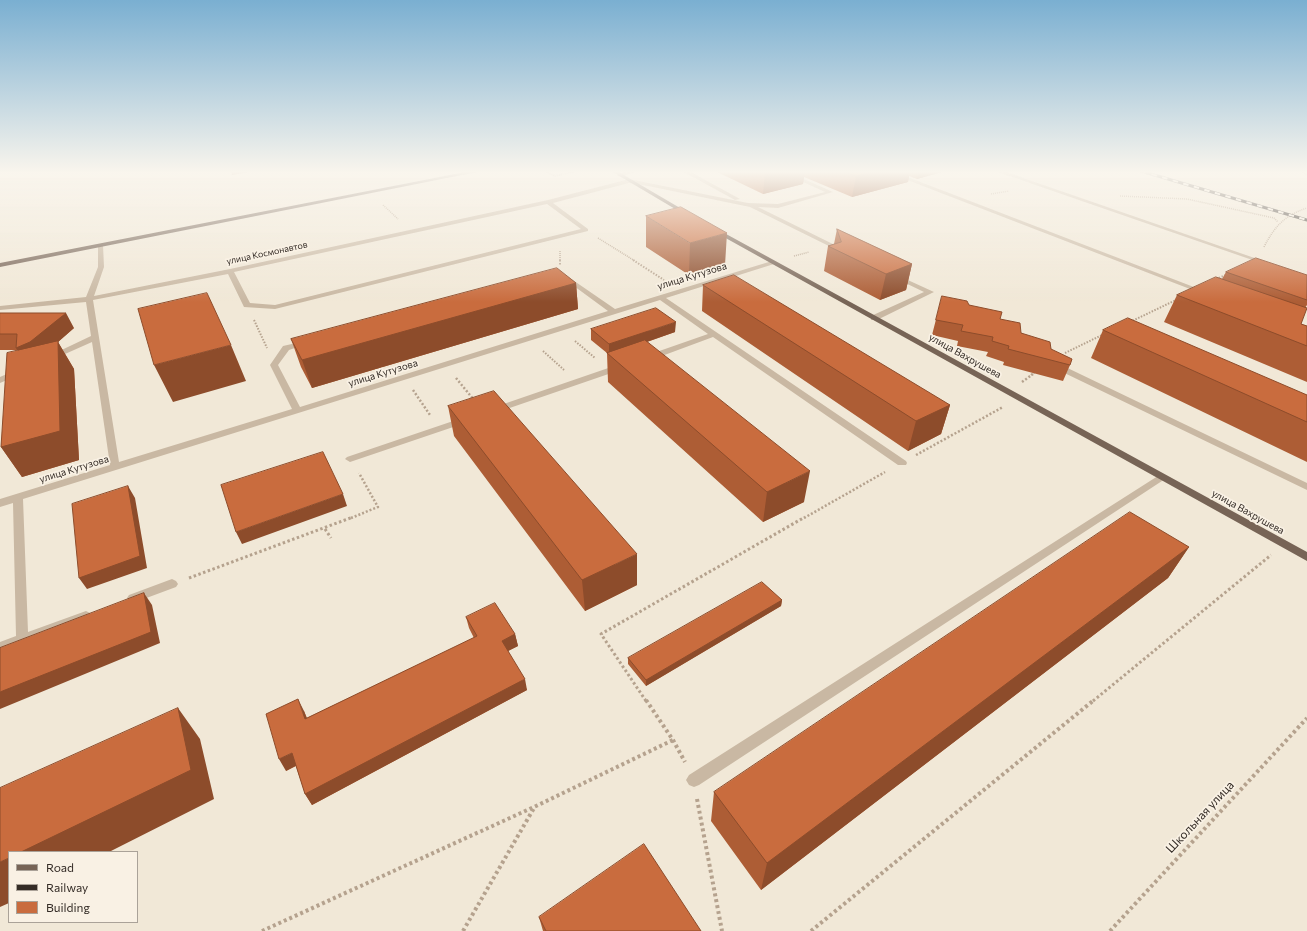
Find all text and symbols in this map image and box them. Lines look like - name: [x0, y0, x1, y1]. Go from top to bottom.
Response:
- street label: улица Космонавтов: [226, 239, 308, 267]
- street label: улица Кутузова: [656, 260, 728, 292]
- street label: улица Вахрушева: [927, 331, 1003, 381]
- street label: улица Кутузова: [347, 357, 419, 389]
- street label: улица Кутузова: [38, 453, 110, 485]
- street label: улица Вахрушева: [1210, 487, 1286, 537]
- street label: Школьная улица: [1163, 778, 1237, 856]
- legend: [8, 851, 138, 923]
- text: Road: [46, 860, 74, 874]
- text: Railway: [46, 880, 88, 894]
- text: Building: [46, 900, 90, 914]

